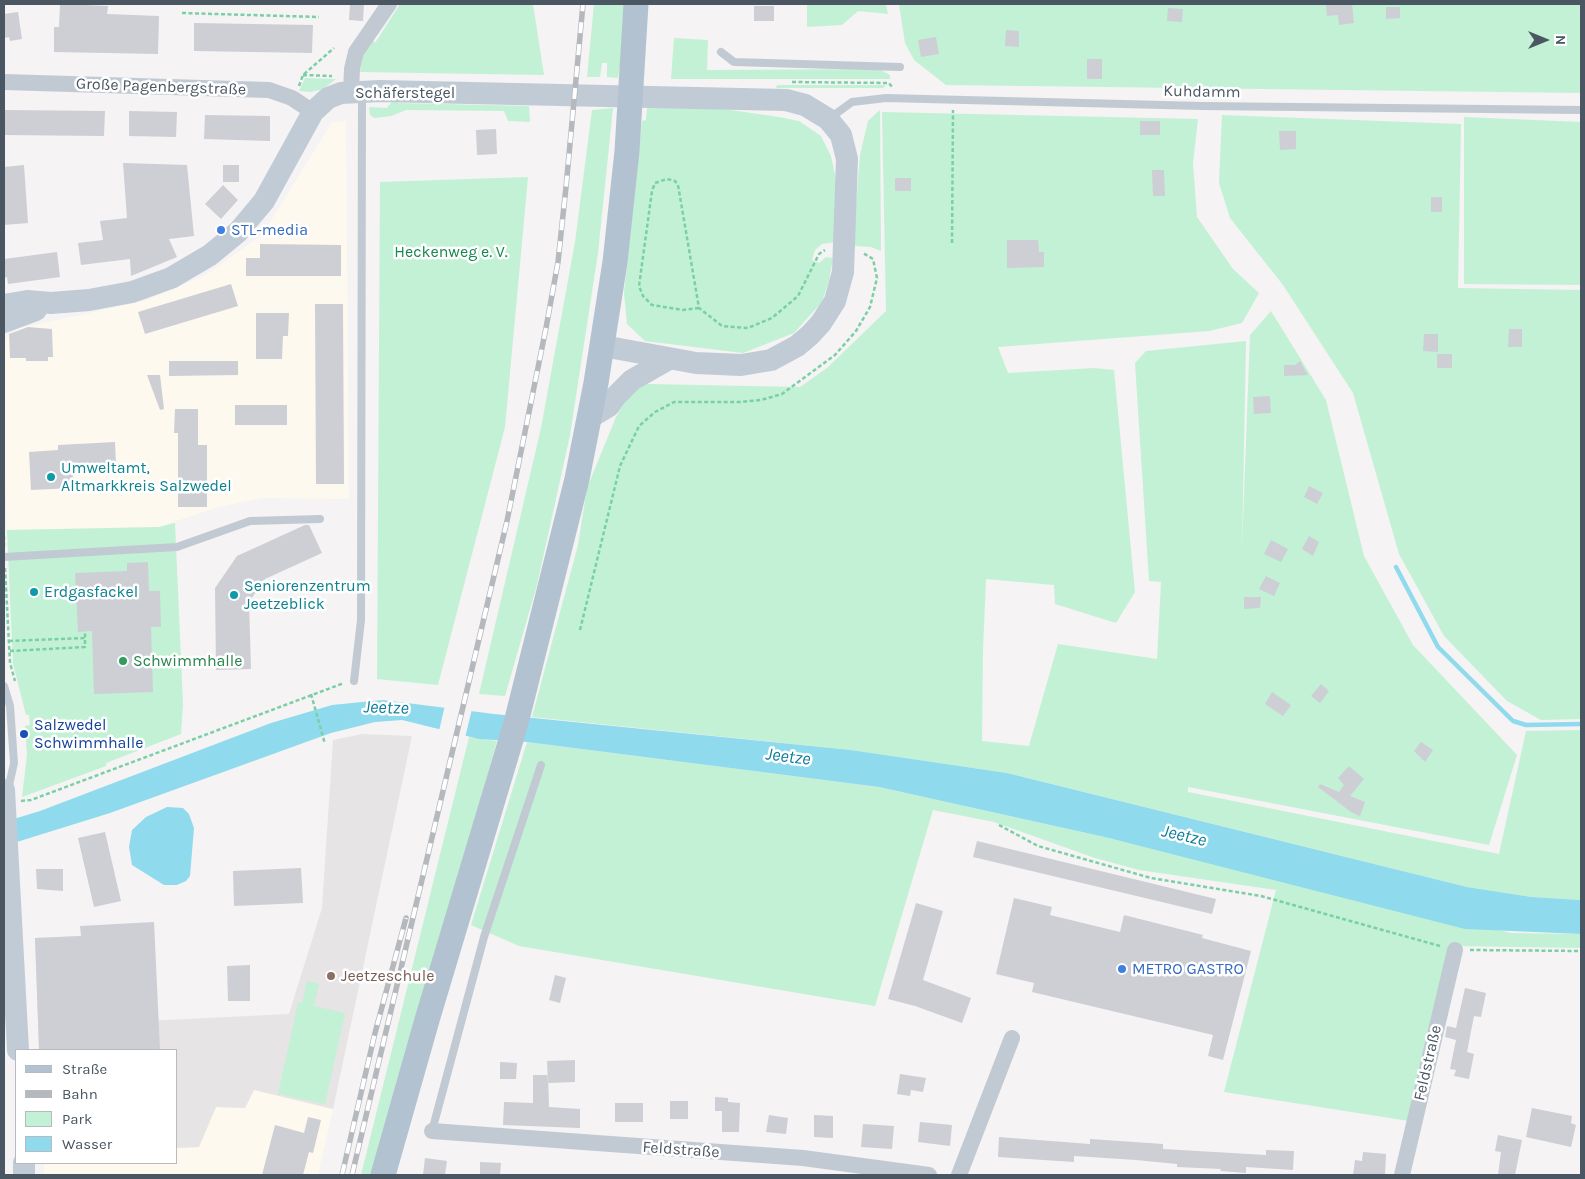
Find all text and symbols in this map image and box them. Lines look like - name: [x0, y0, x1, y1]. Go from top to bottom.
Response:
- north arrow: [1520, 15, 1570, 65]
- text: N: [1552, 35, 1569, 45]
- street label: Große Pagenbergstraße: [75, 74, 247, 100]
- street label: Kuhdamm: [1163, 82, 1241, 102]
- street label: Schäferstegel: [355, 83, 455, 103]
- place label: STL-media: [231, 220, 308, 240]
- marker: STL-media: [215, 224, 227, 236]
- park label: Heckenweg e. V.: [394, 242, 508, 262]
- place label: Umweltamt, Altmarkkreis Salzwedel: [61, 458, 232, 496]
- marker: Umweltamt, Altmarkkreis Salzwedel: [45, 471, 57, 483]
- place label: Seniorenzentrum Jeetzeblick: [244, 576, 371, 614]
- place label: Erdgasfackel: [44, 582, 138, 602]
- marker: Erdgasfackel: [28, 586, 40, 598]
- marker: Seniorenzentrum Jeetzeblick: [228, 589, 240, 601]
- place label: Schwimmhalle: [133, 651, 243, 671]
- marker: Schwimmhalle: [117, 655, 129, 667]
- water label: Jeetze: [363, 696, 409, 720]
- place label: Salzwedel Schwimmhalle: [34, 715, 144, 753]
- marker: Salzwedel Schwimmhalle: [18, 728, 30, 740]
- water label: Jeetze: [764, 744, 812, 770]
- water label: Jeetze: [1159, 820, 1209, 852]
- place label: METRO GASTRO: [1132, 959, 1244, 979]
- marker: METRO GASTRO: [1116, 963, 1128, 975]
- place label: Jeetzeschule: [341, 966, 434, 986]
- marker: Jeetzeschule: [325, 970, 337, 982]
- street label: Feldstraße: [1410, 1023, 1446, 1103]
- legend: [15, 1049, 178, 1164]
- text: Straße: [62, 1060, 107, 1078]
- text: Bahn: [62, 1085, 98, 1103]
- text: Park: [62, 1110, 92, 1128]
- text: Wasser: [62, 1135, 112, 1153]
- street label: Feldstraße: [642, 1138, 720, 1162]

